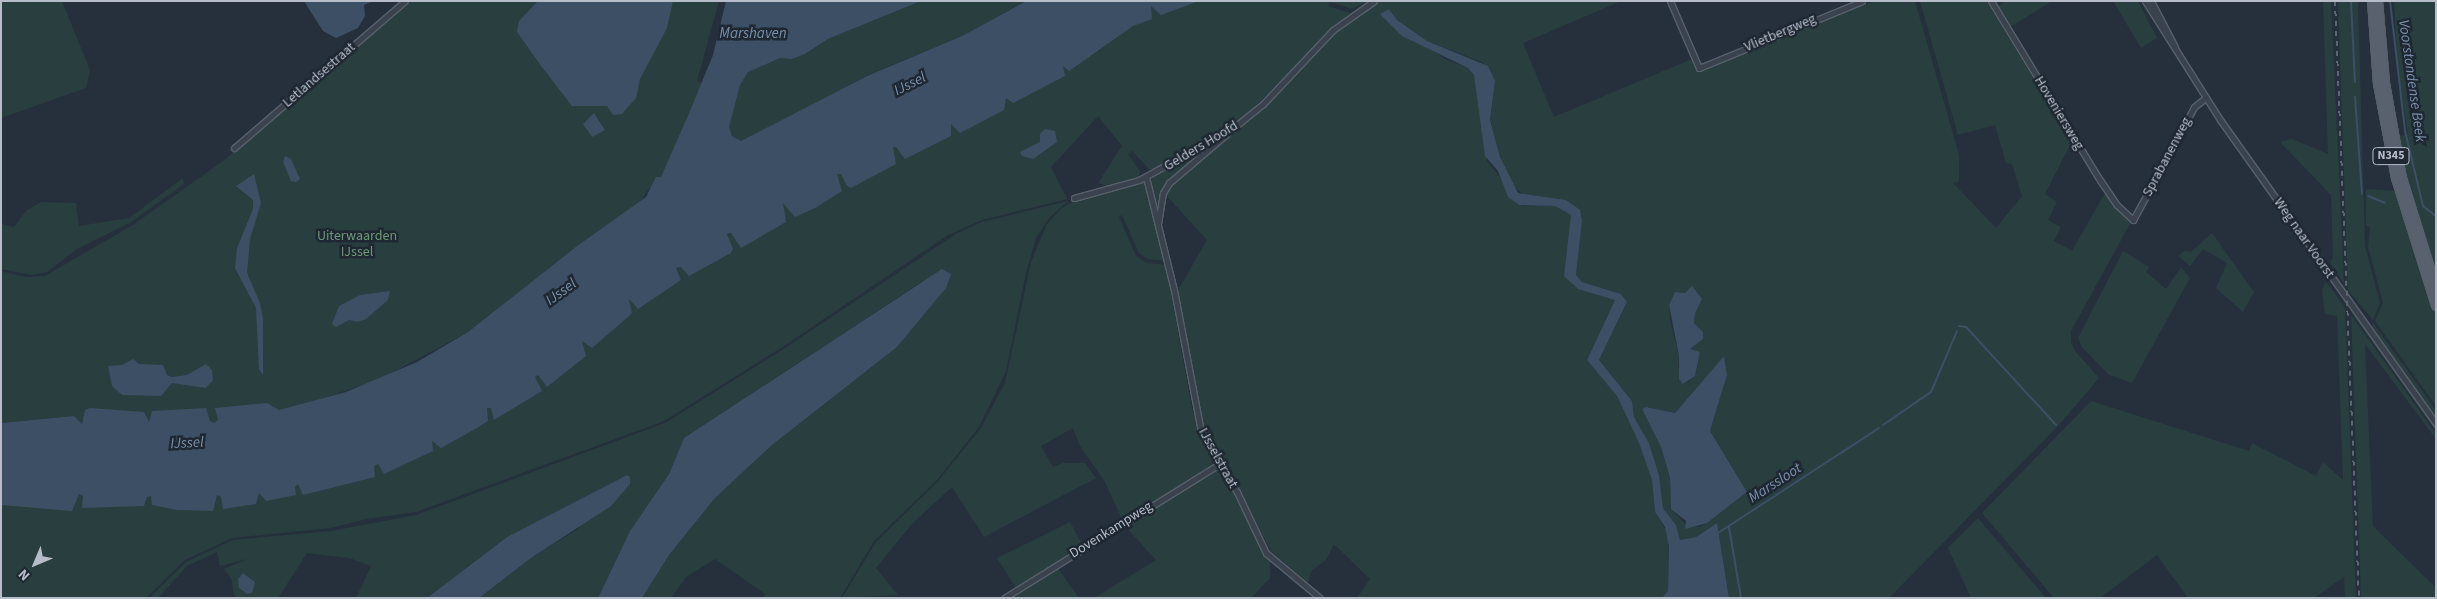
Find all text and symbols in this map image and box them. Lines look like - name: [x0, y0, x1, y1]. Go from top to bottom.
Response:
- street label: Vlietbergweg: [1742, 10, 1818, 56]
- water label: Voorstondense Beek: [2395, 19, 2429, 143]
- water label: Marshaven: [719, 25, 787, 43]
- street label: Letlandsestraat: [279, 39, 359, 111]
- water label: IJssel: [891, 68, 929, 100]
- street label: Hoveniersweg: [2031, 73, 2087, 153]
- street label: Sprabanenweg: [2139, 114, 2195, 200]
- street label: Gelders Hoofd: [1161, 117, 1241, 175]
- road number: N345: [2372, 146, 2410, 166]
- street label: Weg naar Voorst: [2270, 195, 2338, 281]
- park label: Uiterwaarden IJssel: [317, 228, 397, 260]
- water label: IJssel: [542, 275, 580, 309]
- street label: IJsselstraat: [1195, 425, 1241, 491]
- water label: IJssel: [170, 433, 204, 453]
- water label: Marssloot: [1745, 459, 1805, 507]
- street label: Dovenkampweg: [1067, 498, 1155, 562]
- north arrow: [10, 539, 60, 589]
- text: N: [14, 564, 35, 585]

